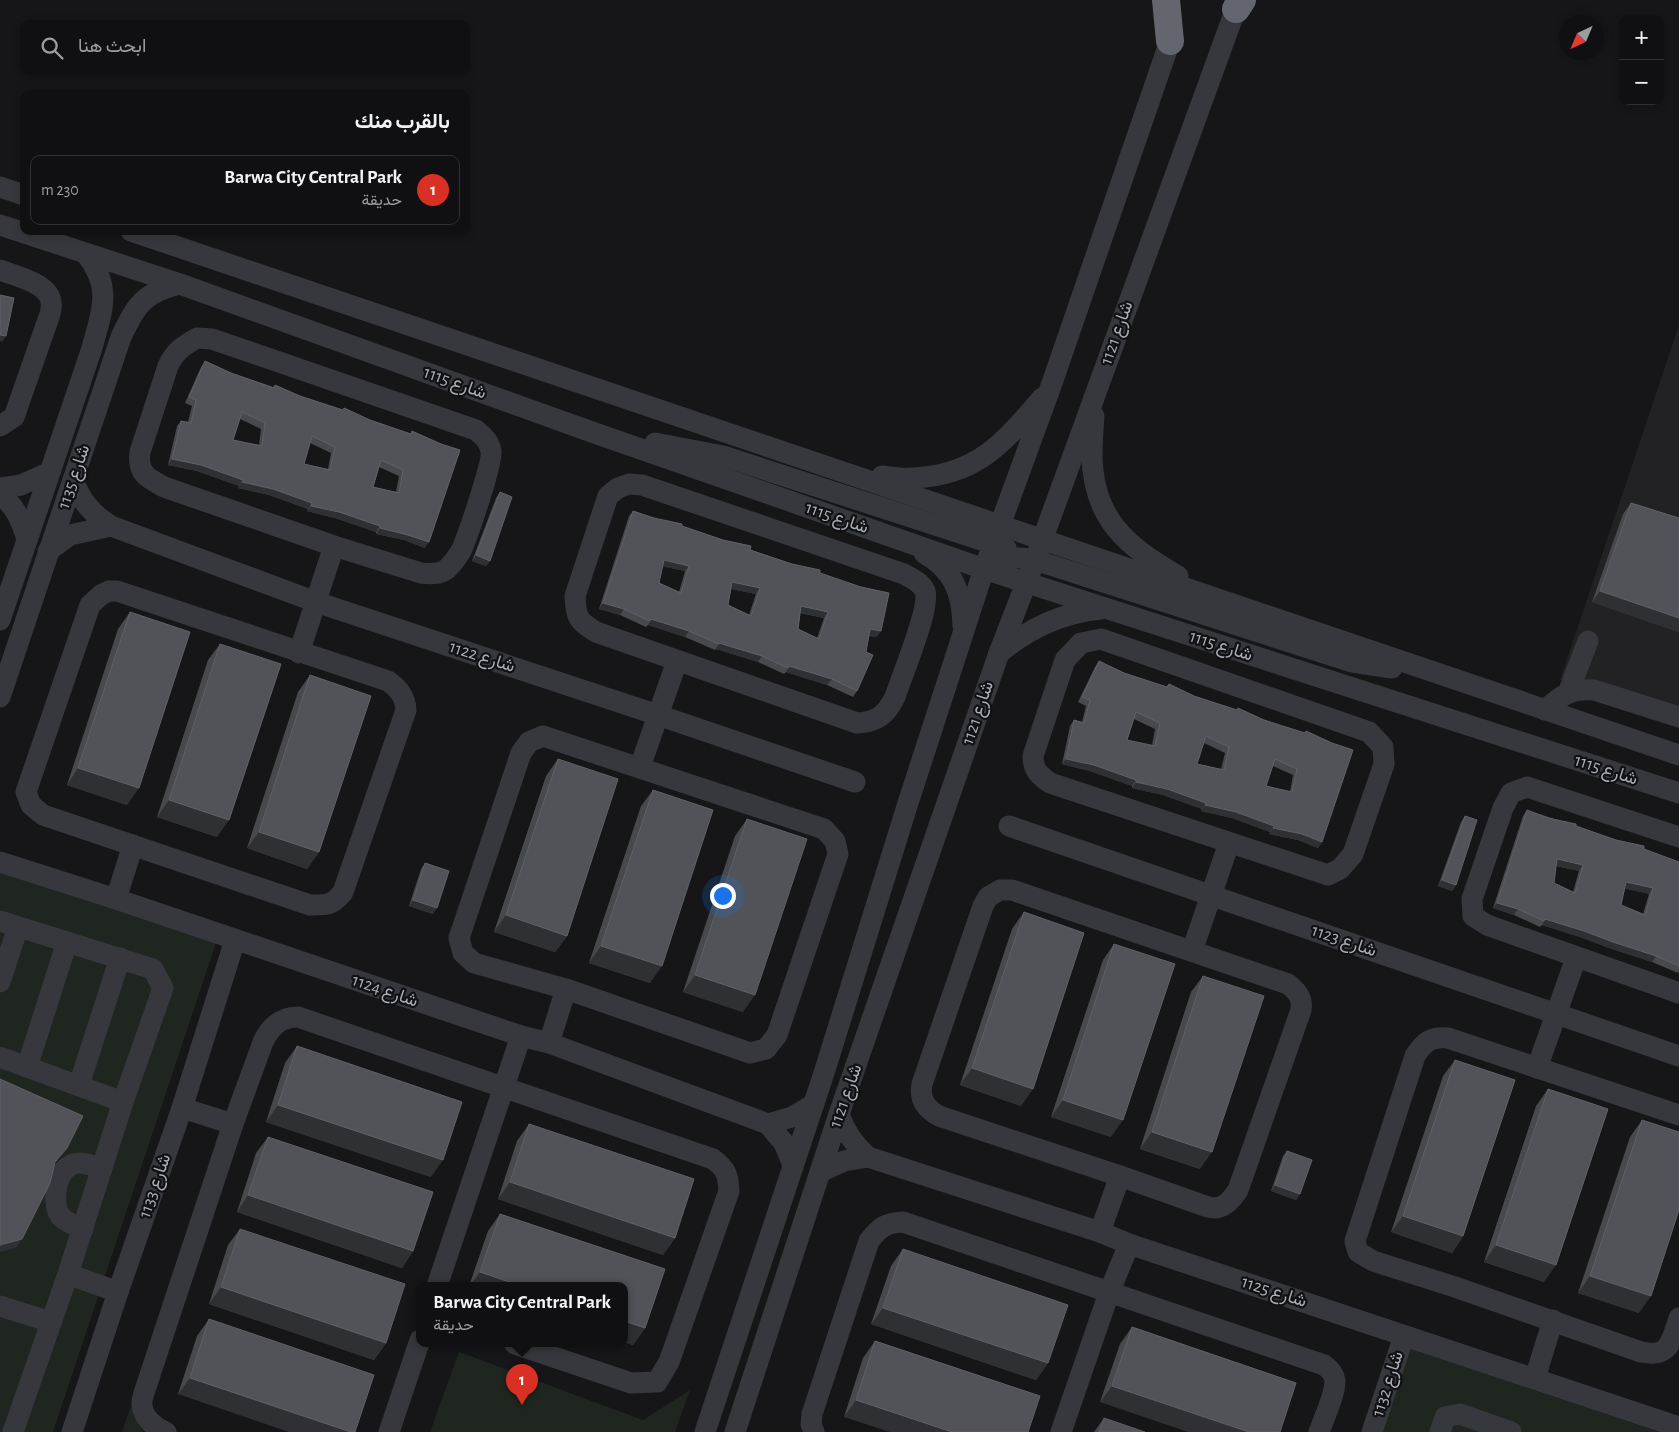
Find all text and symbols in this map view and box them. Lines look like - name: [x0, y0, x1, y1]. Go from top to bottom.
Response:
- north arrow: [1559, 15, 1604, 60]
- map controls: [1619, 15, 1664, 105]
- button: +: [1619, 15, 1664, 60]
- search box: [20, 20, 470, 75]
- icon: search: [38, 34, 66, 62]
- text: ابحث هنا: [78, 37, 146, 56]
- button: −: [1619, 60, 1664, 105]
- text: بالقرب منك: [355, 111, 450, 132]
- text: Barwa City Central Park: [224, 168, 402, 187]
- text: 230 m: [41, 182, 79, 198]
- text: 1: [430, 182, 436, 198]
- text: حديقة: [362, 192, 402, 208]
- street label: شارع 1121: [1097, 299, 1139, 368]
- street label: شارع 1115: [421, 363, 489, 405]
- street label: شارع 1135: [55, 443, 95, 512]
- street label: شارع 1115: [803, 499, 871, 539]
- street label: شارع 1115: [1187, 627, 1255, 667]
- street label: شارع 1122: [446, 638, 517, 678]
- street label: شارع 1121: [959, 679, 999, 748]
- street label: شارع 1115: [1572, 751, 1640, 791]
- your location: [710, 883, 736, 909]
- street label: شارع 1123: [1309, 922, 1379, 962]
- street label: شارع 1124: [349, 971, 420, 1013]
- street label: شارع 1121: [826, 1062, 868, 1131]
- street label: شارع 1133: [136, 1152, 176, 1221]
- street label: شارع 1125: [1239, 1273, 1309, 1313]
- popup: [416, 1282, 628, 1347]
- text: Barwa City Central Park: [433, 1293, 611, 1312]
- text: حديقة: [433, 1317, 474, 1333]
- street label: شارع 1132: [1369, 1349, 1409, 1419]
- pin: 1: [506, 1364, 538, 1405]

